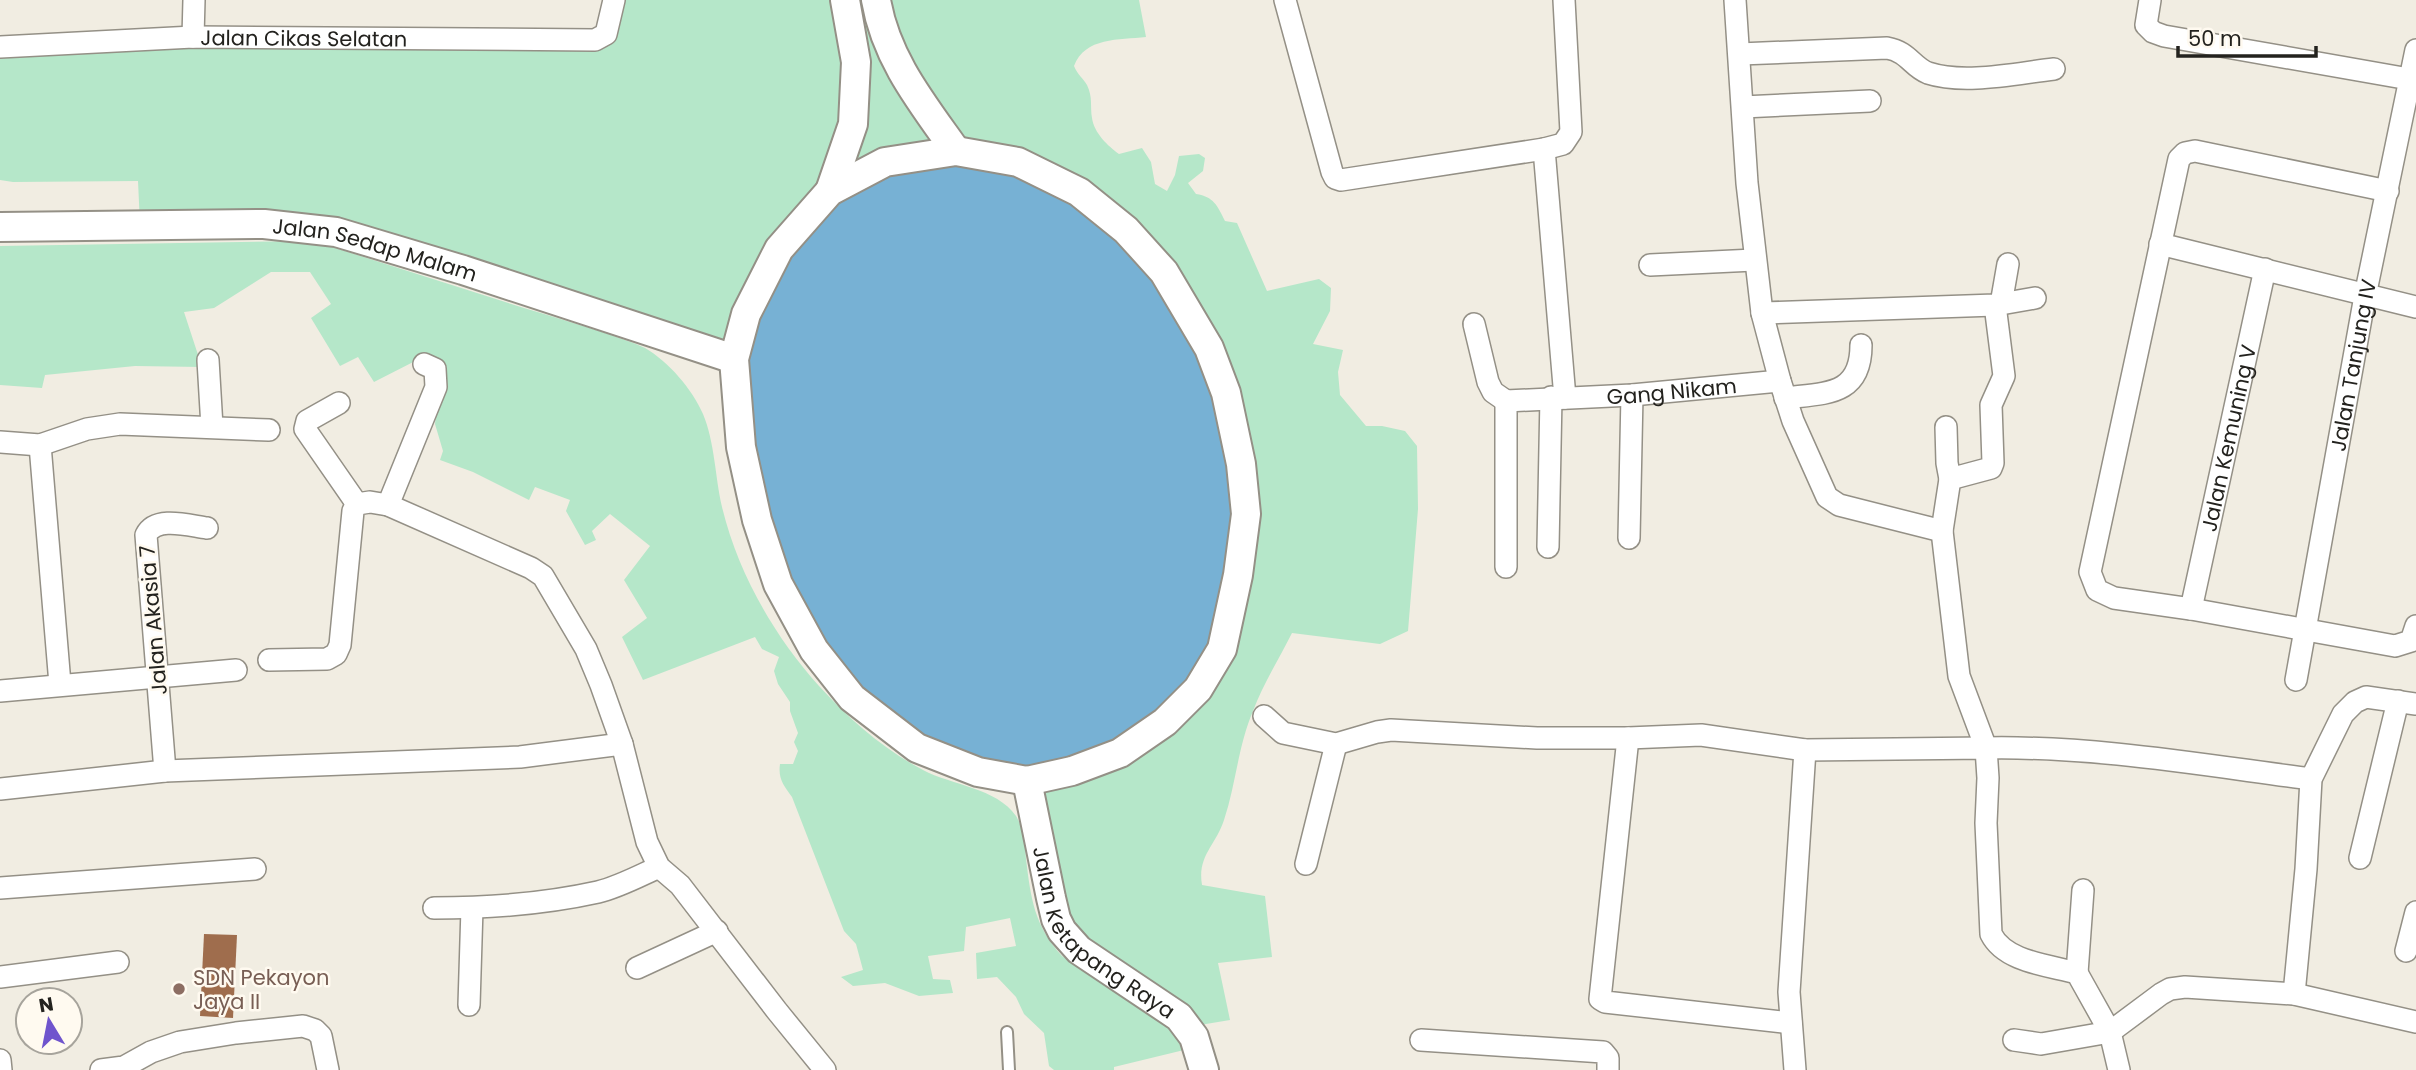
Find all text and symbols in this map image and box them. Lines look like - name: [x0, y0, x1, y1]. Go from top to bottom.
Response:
- scale bar: [2178, 14, 2316, 58]
- street label: Jalan Cikas Selatan: [200, 23, 407, 53]
- text: 50 m: [2188, 24, 2242, 53]
- street label: Jalan Sedap Malam: [271, 211, 481, 288]
- street label: Jalan Tanjung IV: [2323, 276, 2383, 453]
- street label: Jalan Kemuning V: [2194, 342, 2263, 534]
- street label: Gang Nikam: [1606, 371, 1738, 411]
- street label: Jalan Akasia 7: [132, 544, 174, 696]
- street label: Jalan Ketapang Raya: [1026, 844, 1181, 1025]
- place label: SDN Pekayon Jaya II: [193, 963, 329, 1016]
- marker: SDN Pekayon Jaya II: [171, 981, 187, 997]
- north arrow: [14, 986, 84, 1056]
- text: N: [37, 990, 56, 1019]

